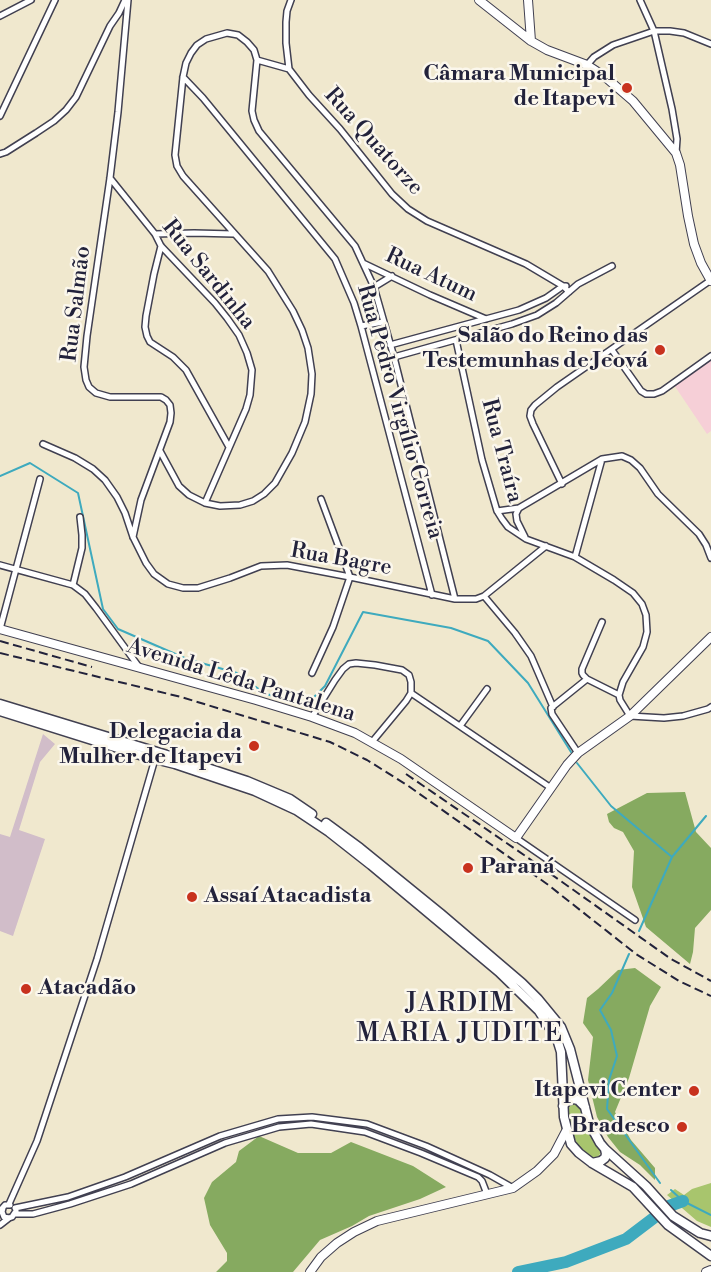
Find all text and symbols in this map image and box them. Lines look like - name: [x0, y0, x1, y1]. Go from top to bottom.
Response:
- place label: Câmara Municipal de Itapevi: [423, 62, 615, 113]
- marker: Câmara Municipal de Itapevi: [620, 81, 634, 95]
- street label: Rua Quatorze: [318, 83, 428, 201]
- street label: Rua Sardinha: [156, 215, 260, 335]
- street label: Rua Atum: [381, 243, 481, 309]
- street label: Rua Salmão: [57, 245, 97, 363]
- street label: Rua Pedro Virgílio Correia: [350, 282, 448, 542]
- place label: Salão do Reino das Testemunhas de Jeová: [423, 324, 648, 376]
- marker: Salão do Reino das Testemunhas de Jeová: [653, 343, 667, 357]
- street label: Rua Traíra: [474, 396, 528, 506]
- street label: Rua Bagre: [288, 538, 394, 582]
- street label: Avenida Lêda Pantalena: [124, 634, 358, 728]
- place label: Delegacia da Mulher de Itapevi: [59, 720, 242, 772]
- marker: Delegacia da Mulher de Itapevi: [247, 739, 261, 753]
- place label: Paraná: [480, 855, 555, 881]
- marker: Paraná: [461, 861, 475, 875]
- place label: Assaí Atacadista: [204, 884, 371, 910]
- marker: Assaí Atacadista: [185, 890, 199, 904]
- place label: Atacadão: [38, 976, 136, 1002]
- marker: Atacadão: [19, 982, 33, 996]
- district label: JARDIM MARIA JUDITE: [356, 989, 564, 1050]
- place label: Itapevi Center: [534, 1078, 682, 1104]
- marker: Itapevi Center: [687, 1084, 701, 1098]
- place label: Bradesco: [571, 1114, 670, 1140]
- marker: Bradesco: [675, 1120, 689, 1134]

